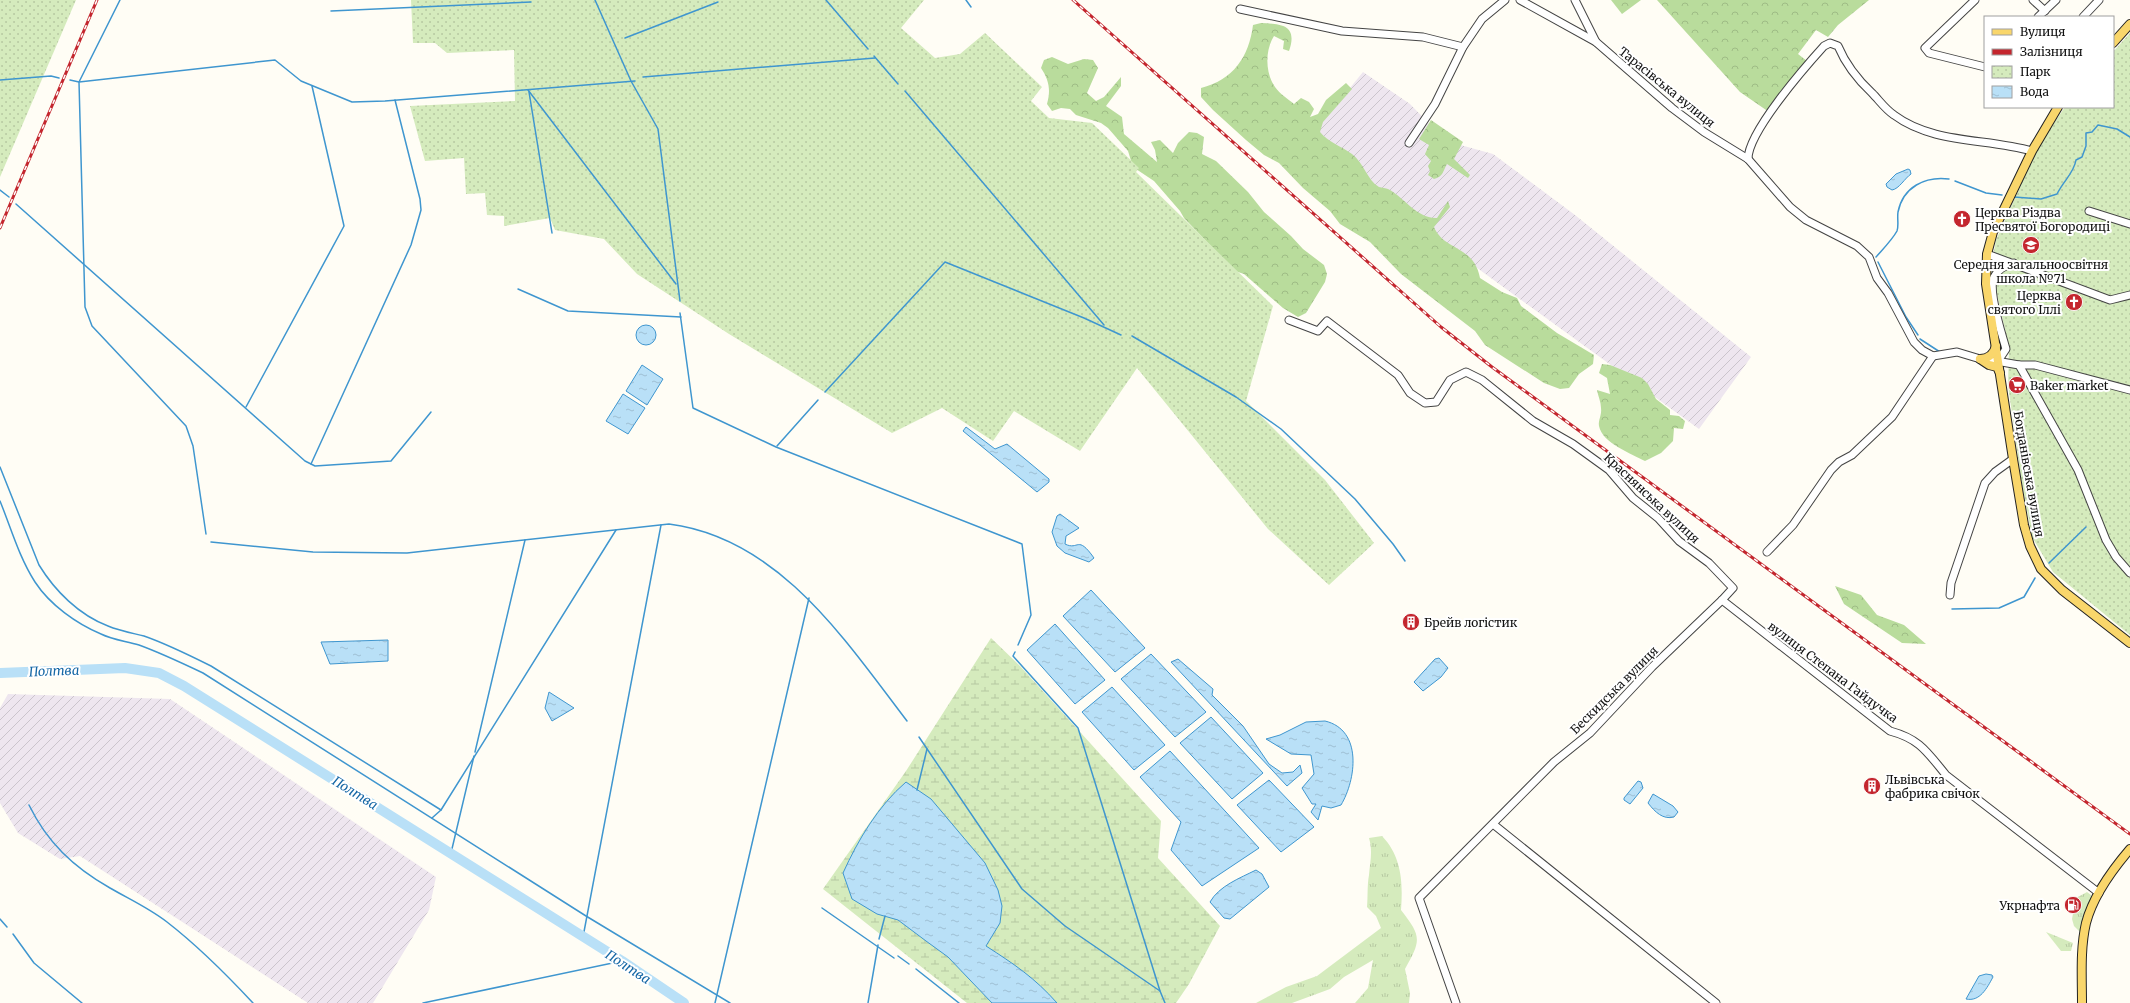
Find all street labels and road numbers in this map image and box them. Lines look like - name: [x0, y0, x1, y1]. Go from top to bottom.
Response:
- street label: Тарасівська вулиця: [1616, 44, 1718, 130]
- street label: Богданівська вулиця: [2010, 410, 2048, 538]
- street label: Краснянська вулиця: [1601, 450, 1703, 546]
- street label: вулиця Степана Гайдучка: [1765, 618, 1901, 726]
- street label: Бескидська вулиця: [1567, 643, 1661, 737]

